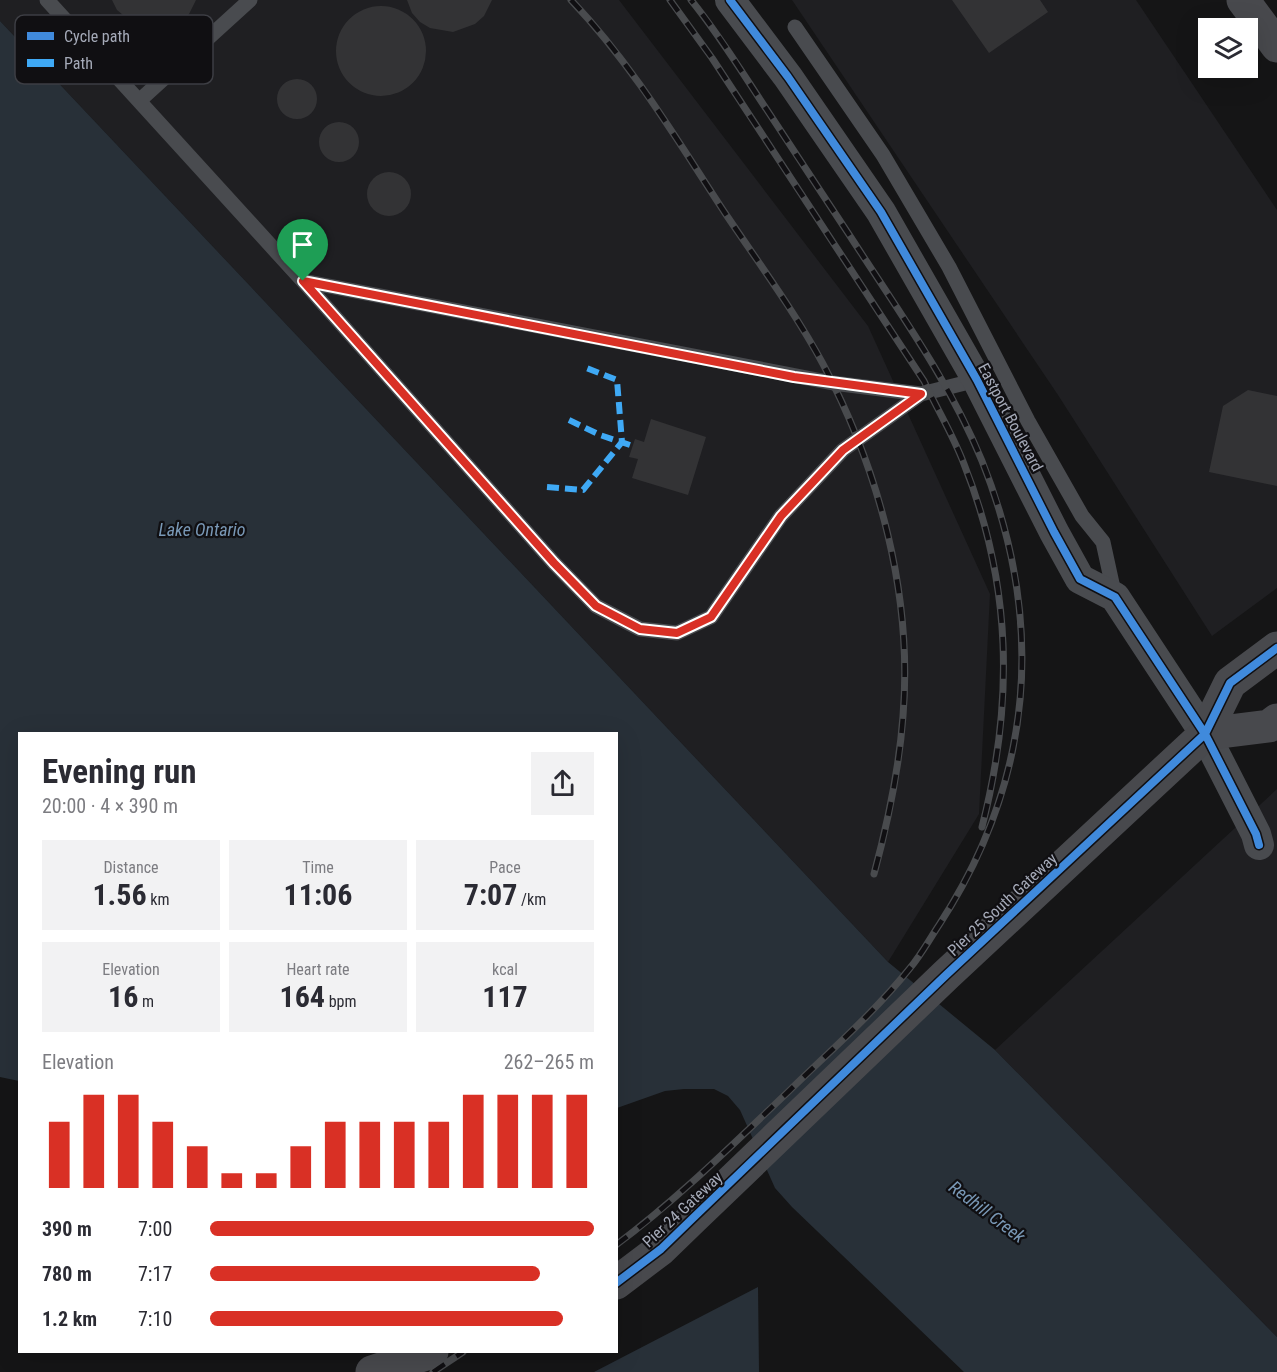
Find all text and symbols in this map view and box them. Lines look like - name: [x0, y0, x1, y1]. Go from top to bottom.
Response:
- legend: [15, 15, 213, 84]
- map controls: [1198, 18, 1258, 78]
- button: layers: [1198, 18, 1258, 78]
- text: Cycle path: [64, 27, 130, 46]
- text: Path: [64, 54, 93, 73]
- pin: [277, 219, 328, 281]
- icon: arrive: [286, 228, 319, 261]
- street label: Eastport Boulevard: [974, 360, 1047, 475]
- water label: Lake Ontario: [158, 519, 246, 540]
- text: Evening run: [42, 752, 197, 791]
- button: share: [531, 752, 594, 815]
- text: 20:00 · 4 × 390 m: [42, 794, 178, 818]
- street label: Pier 25 South Gateway: [944, 849, 1061, 960]
- text: Distance: [103, 858, 159, 877]
- text: Time: [302, 858, 334, 877]
- text: Pace: [489, 858, 521, 877]
- text: 1.56: [92, 877, 147, 912]
- text: 11:06: [284, 877, 352, 912]
- text: 7:07: [464, 877, 517, 912]
- text: km: [147, 890, 170, 909]
- text: /km: [517, 890, 546, 909]
- text: Elevation: [102, 960, 160, 979]
- text: Heart rate: [286, 960, 350, 979]
- text: kcal: [492, 960, 518, 979]
- text: 16: [108, 979, 138, 1014]
- text: 164: [280, 979, 325, 1014]
- text: 117: [482, 979, 528, 1014]
- text: m: [138, 992, 154, 1011]
- text: bpm: [325, 992, 356, 1011]
- text: Elevation: [42, 1050, 114, 1074]
- text: 262–265 m: [504, 1050, 594, 1074]
- street label: Pier 24 Gateway: [639, 1167, 726, 1251]
- water label: Redhill Creek: [945, 1176, 1030, 1248]
- text: 390 m: [42, 1217, 92, 1241]
- text: 7:00: [138, 1217, 172, 1241]
- text: 780 m: [42, 1262, 92, 1286]
- text: 7:17: [138, 1262, 172, 1286]
- text: 1.2 km: [42, 1307, 97, 1331]
- text: 7:10: [138, 1307, 172, 1331]

